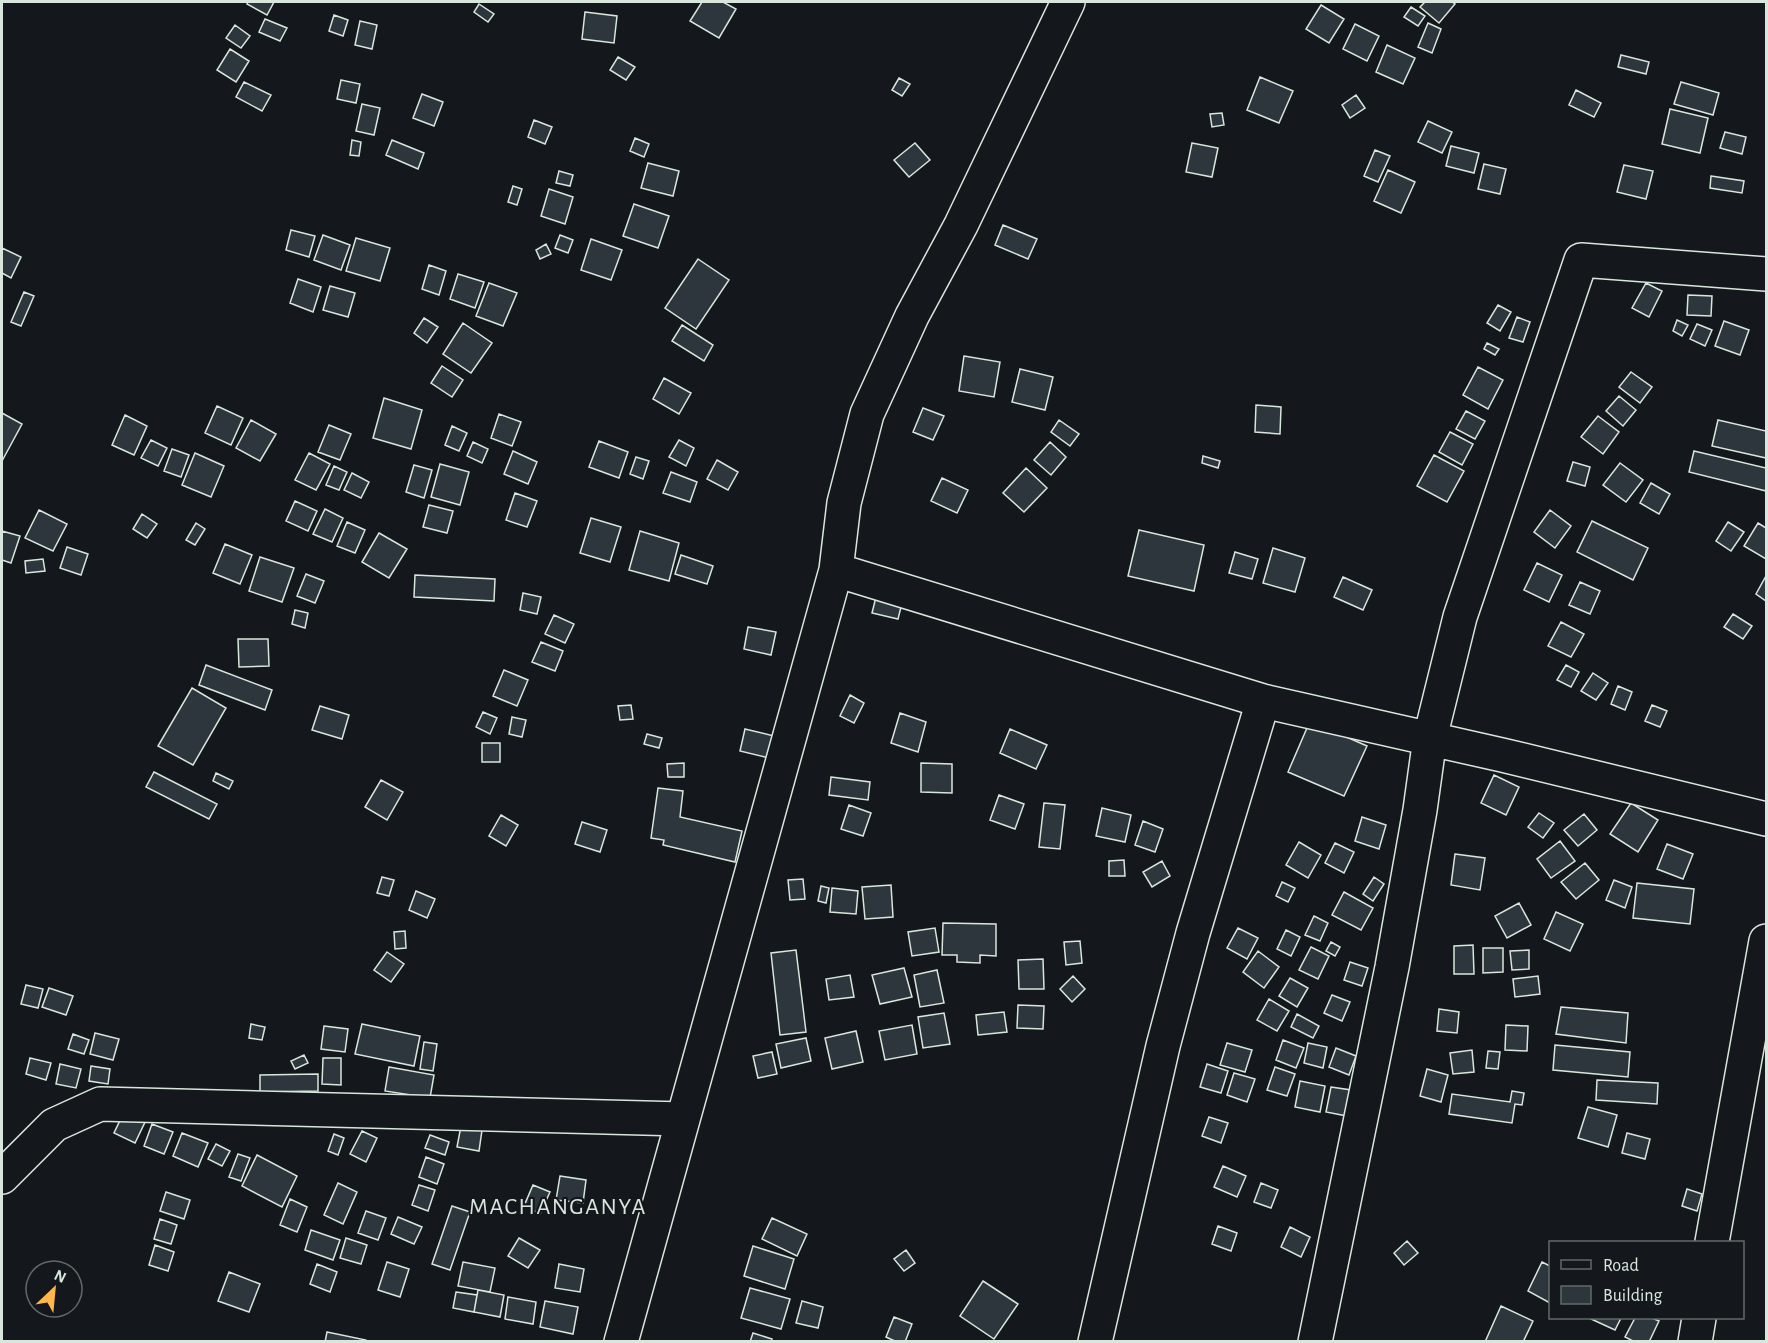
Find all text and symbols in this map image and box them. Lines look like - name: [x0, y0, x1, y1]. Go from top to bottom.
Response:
- district label: MACHANGANYA: [469, 1195, 647, 1219]
- legend: [1549, 1241, 1744, 1319]
- text: Road: [1603, 1257, 1639, 1275]
- north arrow: [24, 1259, 84, 1319]
- text: N: [52, 1267, 69, 1286]
- text: Building: [1603, 1287, 1663, 1305]

